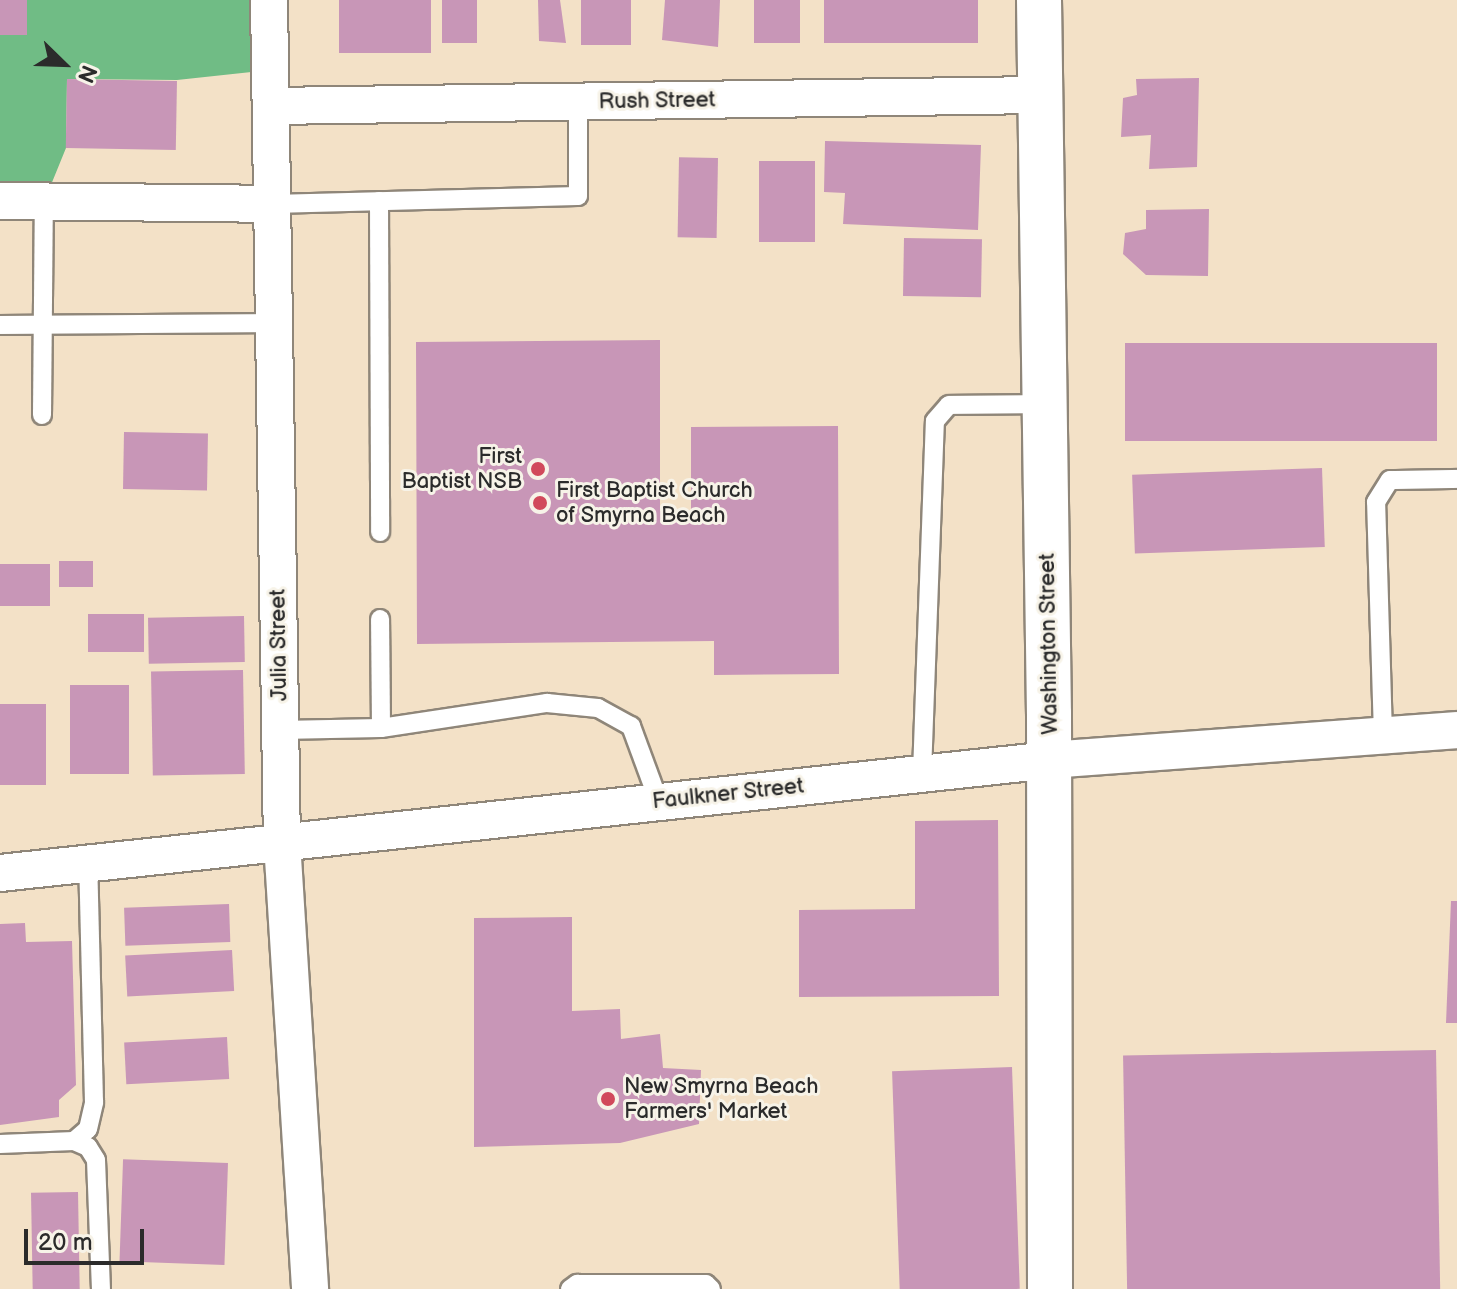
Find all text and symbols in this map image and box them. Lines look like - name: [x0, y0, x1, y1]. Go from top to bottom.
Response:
- north arrow: [24, 24, 104, 104]
- text: N: [71, 61, 102, 86]
- street label: Rush Street: [598, 87, 716, 115]
- place label: First Baptist NSB: [402, 443, 522, 494]
- marker: First Baptist NSB: [529, 460, 547, 478]
- place label: First Baptist Church of Smyrna Beach: [556, 477, 753, 528]
- marker: First Baptist Church of Smyrna Beach: [531, 494, 549, 512]
- street label: Washington Street: [1034, 553, 1064, 735]
- street label: Julia Street: [265, 589, 293, 701]
- street label: Faulkner Street: [651, 773, 805, 815]
- place label: New Smyrna Beach Farmers' Market: [624, 1073, 819, 1124]
- marker: New Smyrna Beach Farmers' Market: [599, 1090, 617, 1108]
- scale bar: [28, 1213, 148, 1263]
- text: 20 m: [38, 1228, 93, 1257]

